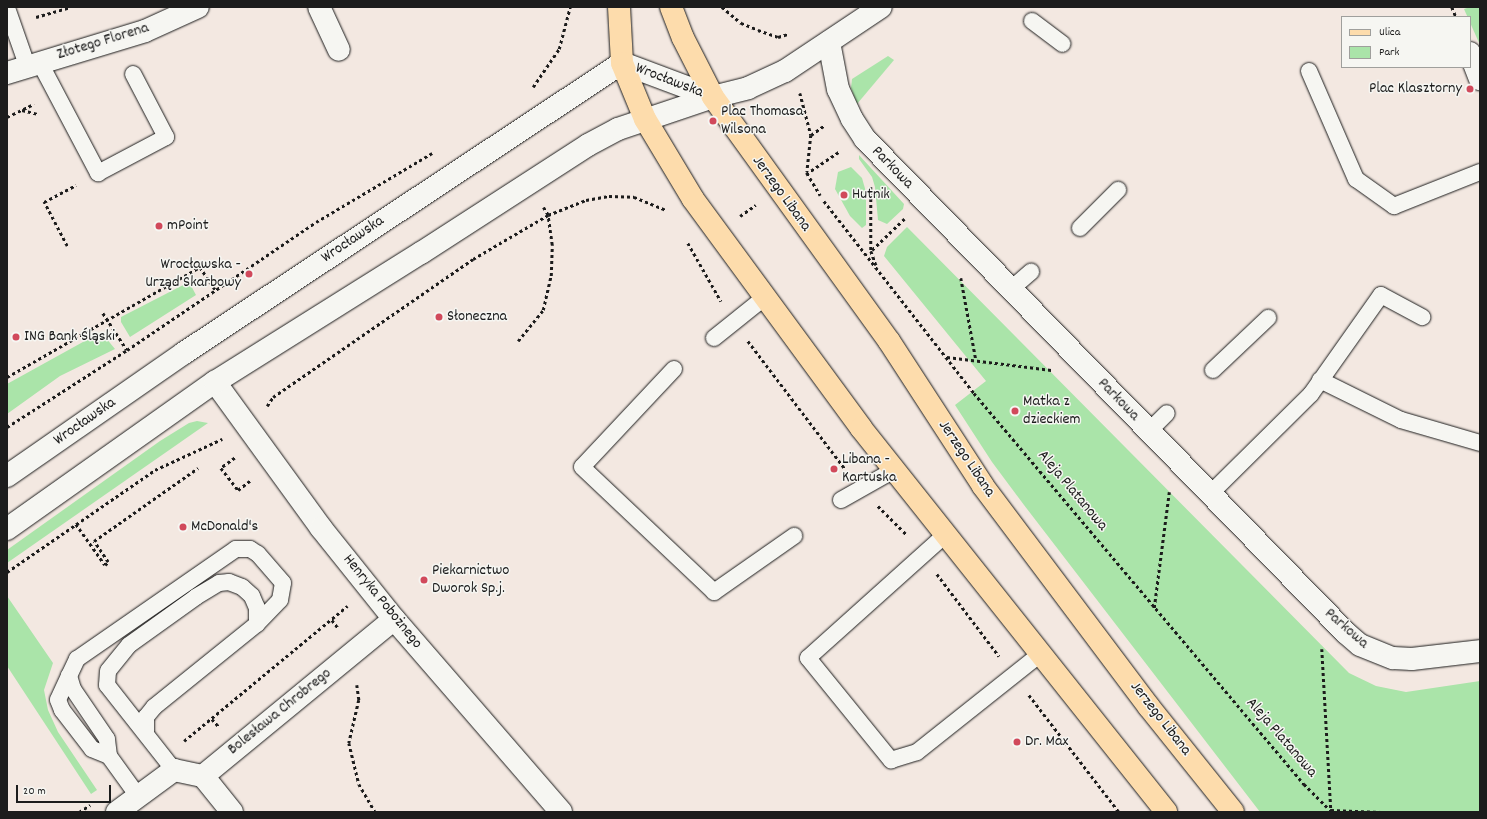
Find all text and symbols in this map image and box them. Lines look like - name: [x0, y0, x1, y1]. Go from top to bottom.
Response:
- legend: [1341, 16, 1471, 68]
- street label: Złotego Florena: [55, 19, 151, 65]
- text: Ulica: [1379, 24, 1400, 41]
- text: Park: [1379, 44, 1399, 61]
- street label: Wrocławska: [632, 59, 706, 103]
- place label: Plac Klasztorny: [1369, 79, 1462, 99]
- marker: Plac Klasztorny: [1465, 84, 1475, 94]
- place label: Plac Thomasa Wilsona: [721, 102, 803, 140]
- marker: Plac Thomasa Wilsona: [708, 116, 718, 126]
- street label: Parkowa: [867, 143, 917, 193]
- street label: Jerzego Libana: [747, 153, 815, 235]
- place label: Hutnik: [852, 185, 890, 205]
- marker: Hutnik: [839, 190, 849, 200]
- street label: Wrocławska: [318, 212, 388, 268]
- place label: mPoint: [167, 216, 209, 236]
- marker: mPoint: [154, 221, 164, 231]
- place label: Wrocławska - Urząd Skarbowy: [145, 255, 241, 293]
- marker: Wrocławska - Urząd Skarbowy: [244, 269, 254, 279]
- place label: Słoneczna: [447, 307, 507, 327]
- marker: Słoneczna: [434, 312, 444, 322]
- place label: ING Bank Śląski: [24, 327, 115, 347]
- marker: ING Bank Śląski: [11, 332, 21, 342]
- street label: Parkowa: [1093, 375, 1143, 425]
- place label: Matka z dzieckiem: [1023, 392, 1081, 430]
- street label: Wrocławska: [50, 394, 120, 450]
- marker: Matka z dzieckiem: [1010, 406, 1020, 416]
- street label: Jerzego Libana: [933, 417, 999, 501]
- street label: Aleja Platanowa: [1033, 447, 1111, 535]
- place label: Libana - Kartuska: [842, 450, 896, 488]
- marker: Libana - Kartuska: [829, 464, 839, 474]
- place label: McDonald's: [191, 517, 258, 537]
- marker: McDonald's: [178, 522, 188, 532]
- street label: Henryka Pobożnego: [338, 551, 426, 653]
- place label: Piekarnictwo Dworok Sp.j.: [432, 561, 509, 599]
- marker: Piekarnictwo Dworok Sp.j.: [419, 575, 429, 585]
- street label: Parkowa: [1320, 605, 1372, 653]
- street label: Bolesława Chrobrego: [224, 664, 336, 760]
- street label: Jerzego Libana: [1125, 678, 1195, 760]
- street label: Aleja Platanowa: [1241, 694, 1321, 782]
- place label: Dr. Max: [1025, 732, 1068, 752]
- marker: Dr. Max: [1012, 737, 1022, 747]
- scale bar: [18, 777, 113, 803]
- text: 20 m: [23, 783, 46, 800]

